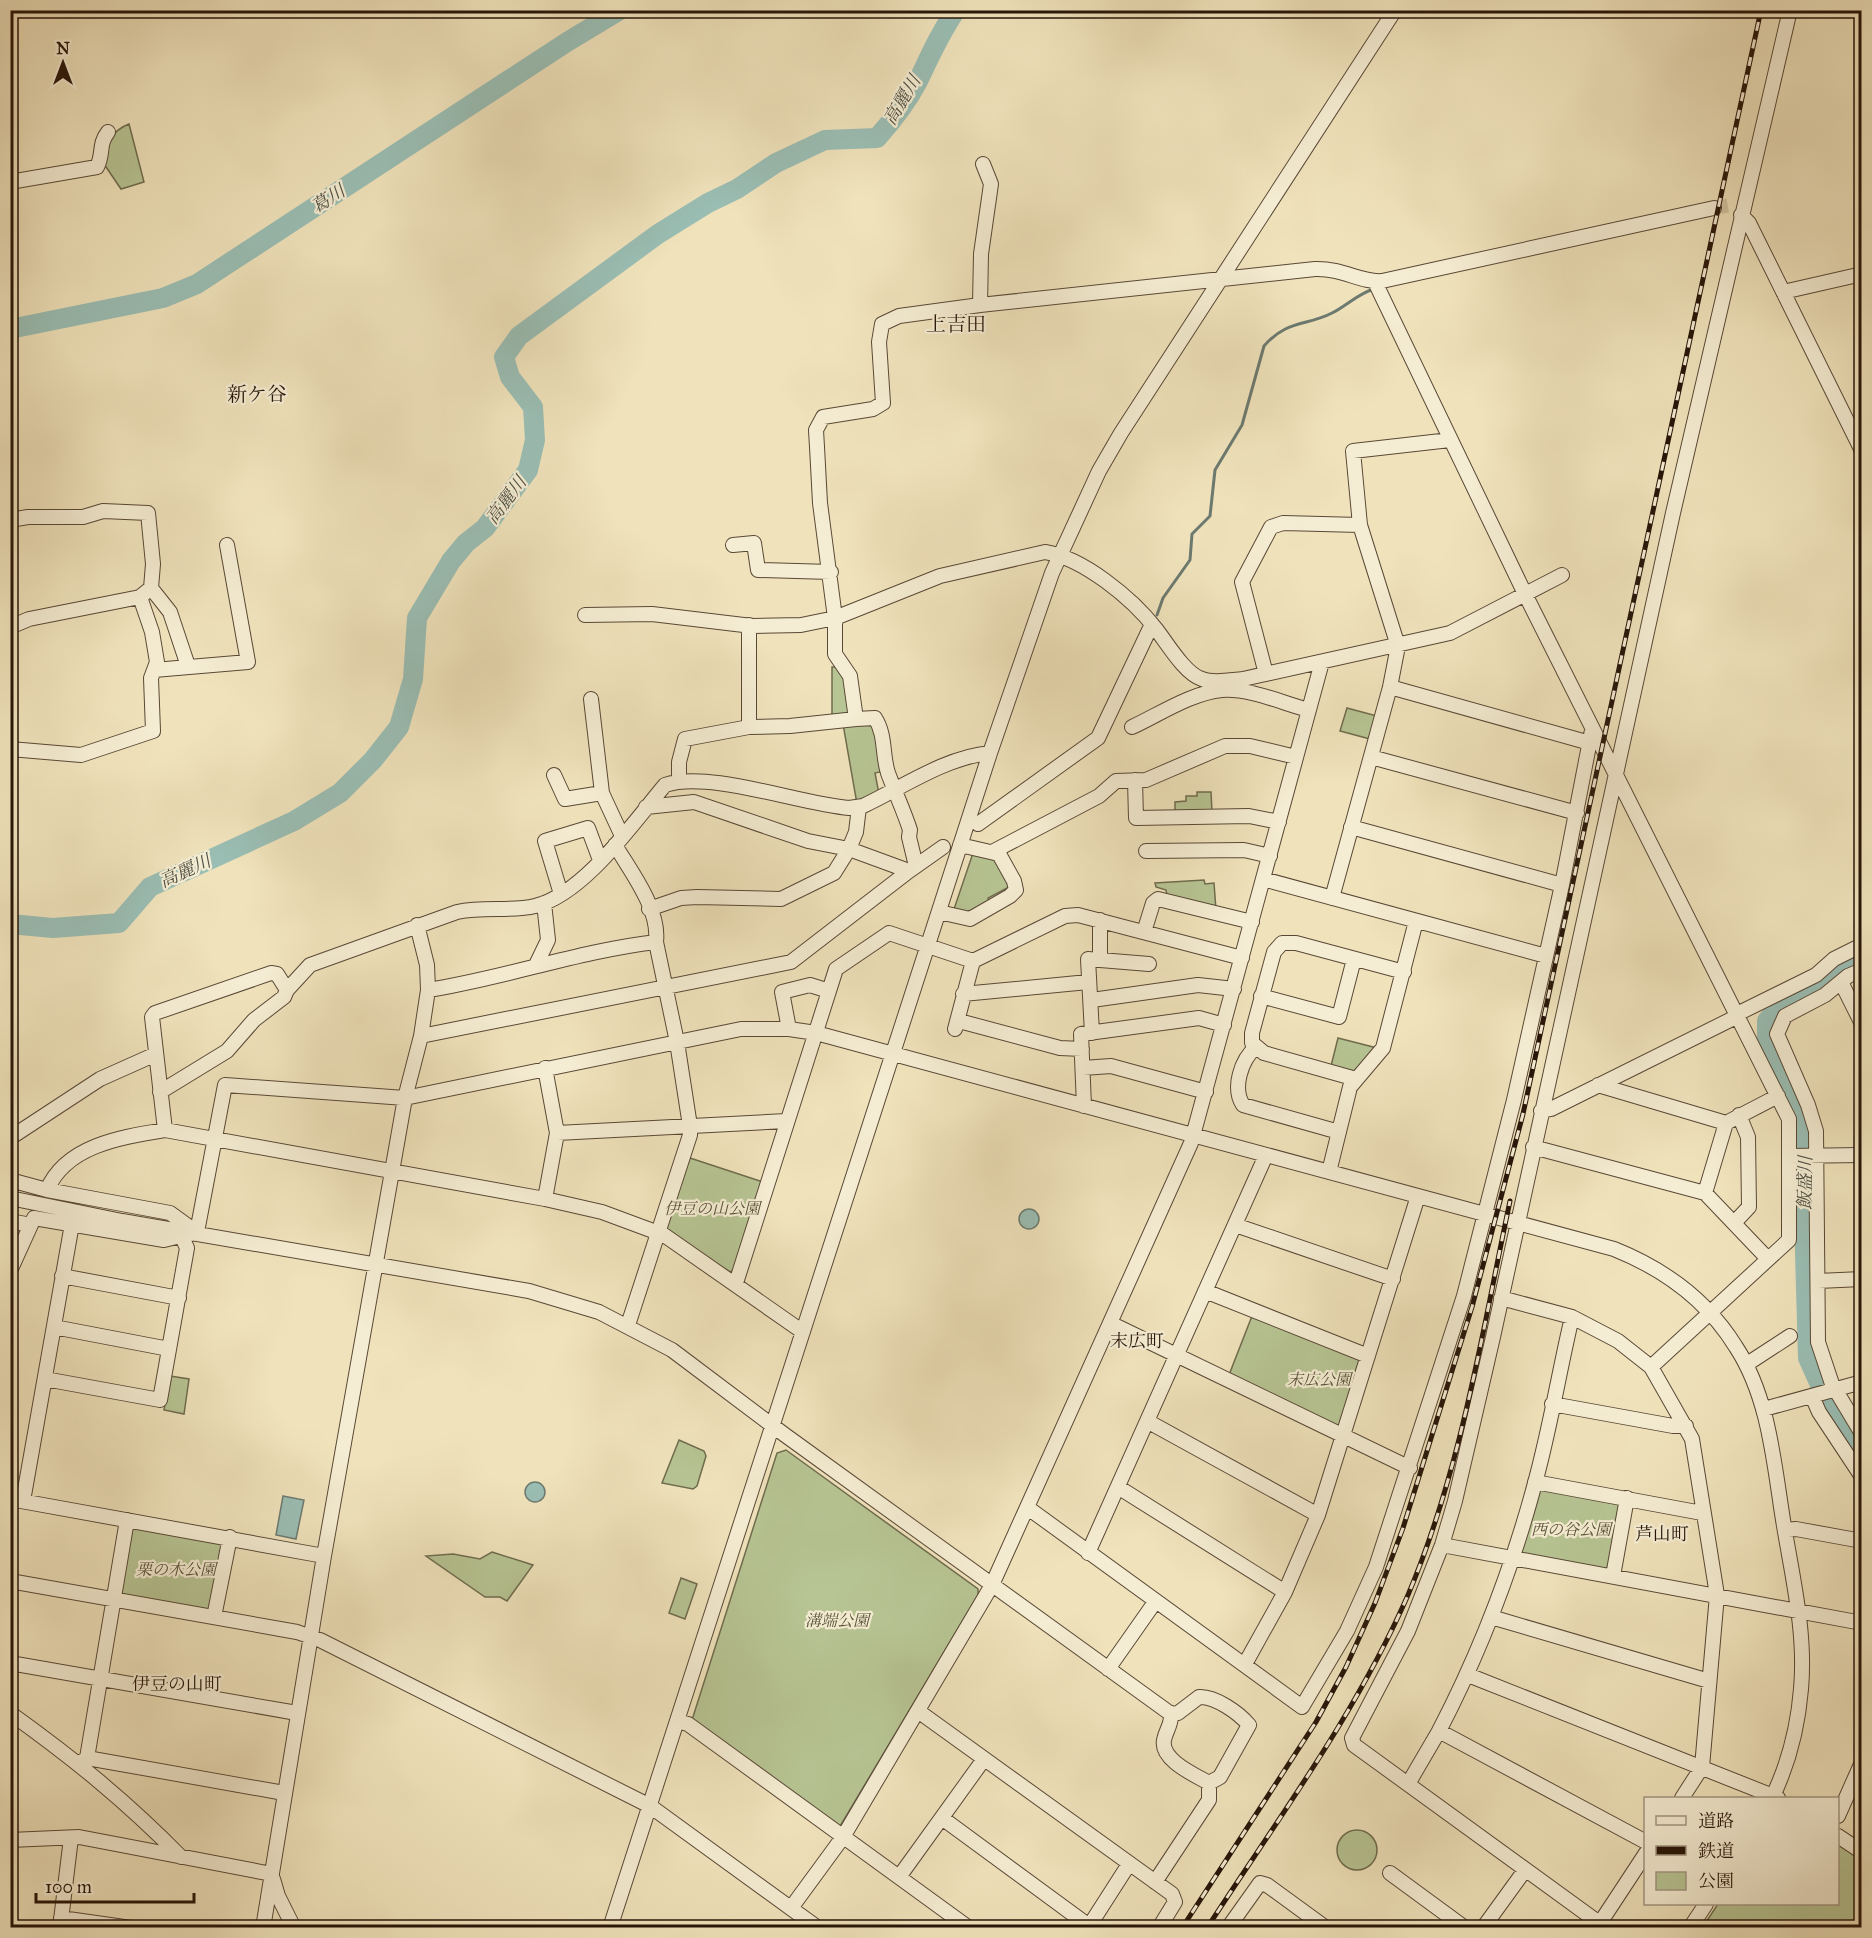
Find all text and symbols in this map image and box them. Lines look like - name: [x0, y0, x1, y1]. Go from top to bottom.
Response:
- north arrow: [33, 33, 93, 93]
- text: N: [56, 39, 70, 58]
- water label: 高麗川: [879, 69, 926, 129]
- water label: 葛川: [307, 179, 351, 218]
- district label: 上吉田: [926, 312, 986, 336]
- district label: 新ケ谷: [227, 382, 287, 406]
- water label: 高麗川: [481, 470, 532, 528]
- water label: 高麗川: [156, 849, 216, 892]
- water label: 飯盛川: [1794, 1154, 1817, 1210]
- park label: 伊豆の山公園: [664, 1199, 763, 1218]
- district label: 末広町: [1110, 1330, 1164, 1352]
- park label: 末広公園: [1287, 1370, 1354, 1389]
- park label: 西の谷公園: [1531, 1520, 1614, 1539]
- district label: 芦山町: [1635, 1523, 1689, 1545]
- park label: 栗の木公園: [136, 1560, 219, 1579]
- park label: 溝端公園: [805, 1611, 872, 1630]
- district label: 伊豆の山町: [132, 1673, 222, 1695]
- legend: [1644, 1797, 1839, 1905]
- text: 道路: [1698, 1810, 1734, 1832]
- text: 鉄道: [1698, 1840, 1734, 1862]
- scale bar: [36, 1866, 194, 1904]
- text: 公園: [1698, 1870, 1734, 1892]
- text: 100 m: [45, 1876, 92, 1898]

